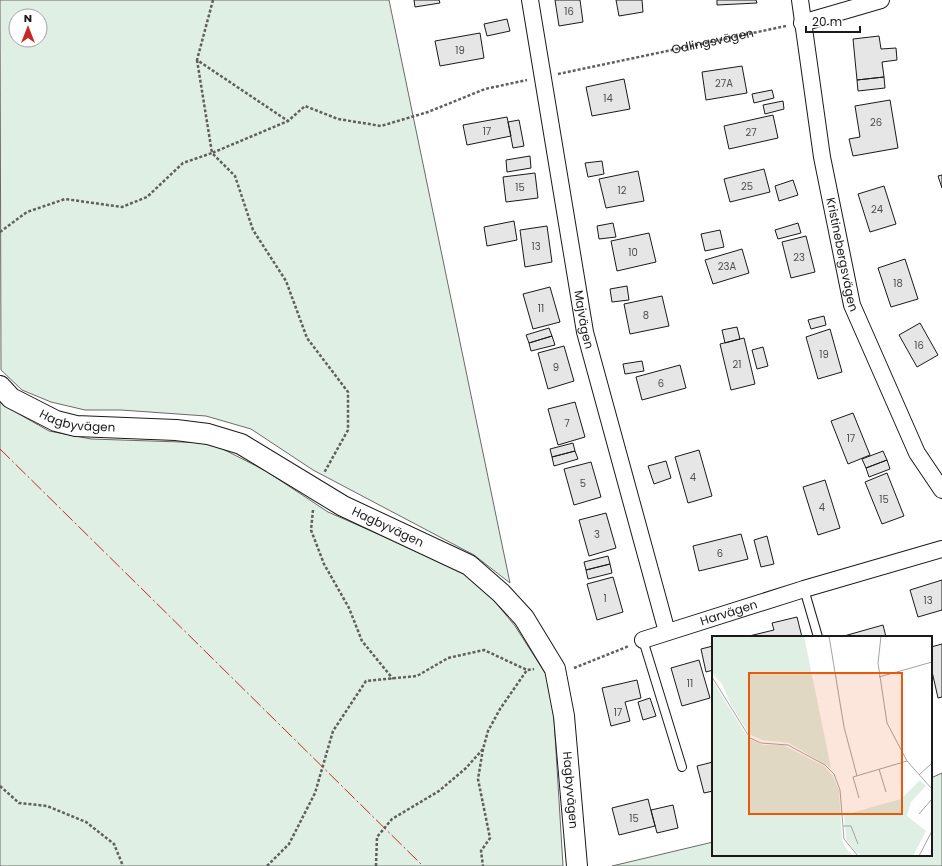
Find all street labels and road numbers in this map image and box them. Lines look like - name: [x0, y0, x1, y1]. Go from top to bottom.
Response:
- street label: Odlingsvägen: [670, 24, 755, 58]
- street label: Kristinebergsvägen: [822, 196, 863, 314]
- street label: Majvägen: [570, 289, 598, 351]
- street label: Hagbyvägen: [37, 405, 116, 436]
- street label: Hagbyvägen: [349, 502, 427, 551]
- street label: Harvägen: [698, 595, 759, 629]
- street label: Hagbyvägen: [559, 751, 583, 829]

